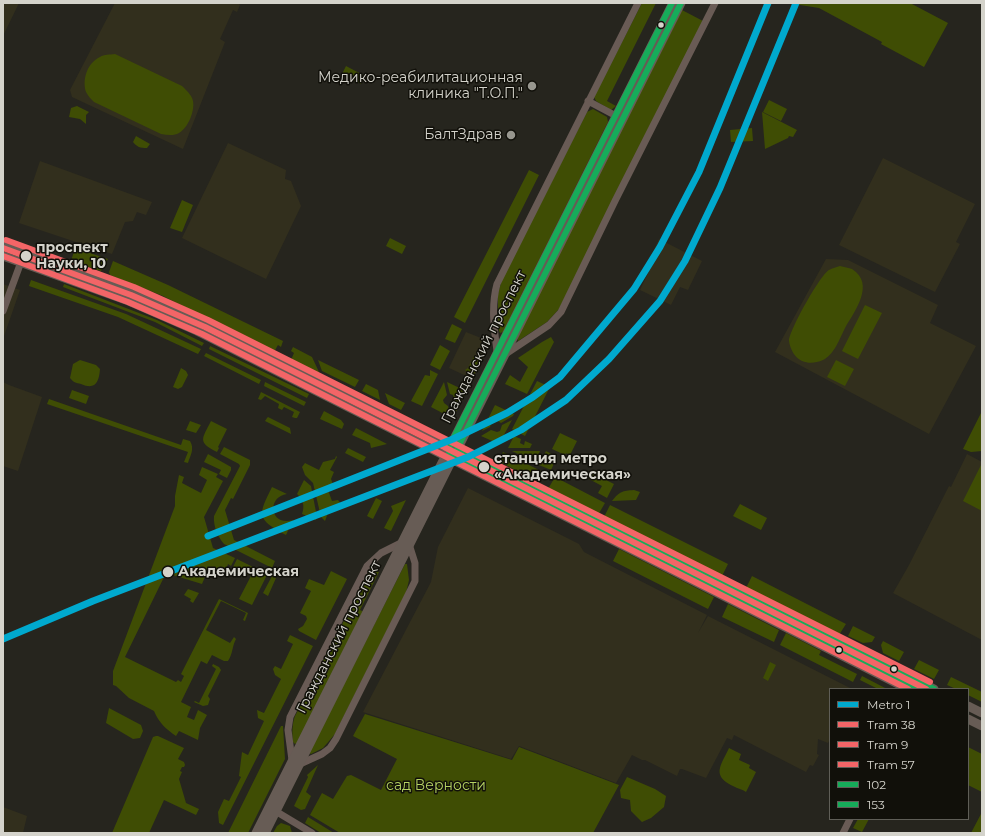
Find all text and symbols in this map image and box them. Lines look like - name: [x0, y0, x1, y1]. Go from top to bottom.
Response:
- unlabelled marker: [656, 20, 666, 30]
- place label: Медико-реабилитационная клиника "Т.О.П.": [318, 70, 523, 102]
- marker: Медико-реабилитационная клиника "Т.О.П.": [526, 80, 538, 92]
- place label: БалтЗдрав: [424, 127, 502, 143]
- marker: БалтЗдрав: [505, 129, 517, 141]
- place label: проспект Науки, 10: [36, 240, 108, 272]
- marker: проспект Науки, 10: [19, 249, 33, 263]
- street label: Гражданский проспект: [438, 268, 530, 426]
- place label: станция метро «Академическая»: [494, 451, 631, 484]
- marker: станция метро «Академическая»: [477, 460, 491, 474]
- street label: Гражданский проспект: [293, 558, 385, 716]
- place label: Академическая: [178, 564, 299, 580]
- marker: Академическая: [161, 565, 175, 579]
- unlabelled marker: [834, 645, 844, 655]
- unlabelled marker: [889, 664, 899, 674]
- legend: [829, 688, 969, 820]
- text: Metro 1: [867, 697, 910, 712]
- text: Tram 38: [867, 717, 915, 732]
- text: Tram 9: [867, 737, 908, 752]
- text: Tram 57: [867, 757, 915, 772]
- text: 102: [867, 777, 886, 792]
- park label: сад Верности: [386, 778, 486, 794]
- text: 153: [867, 797, 885, 812]

